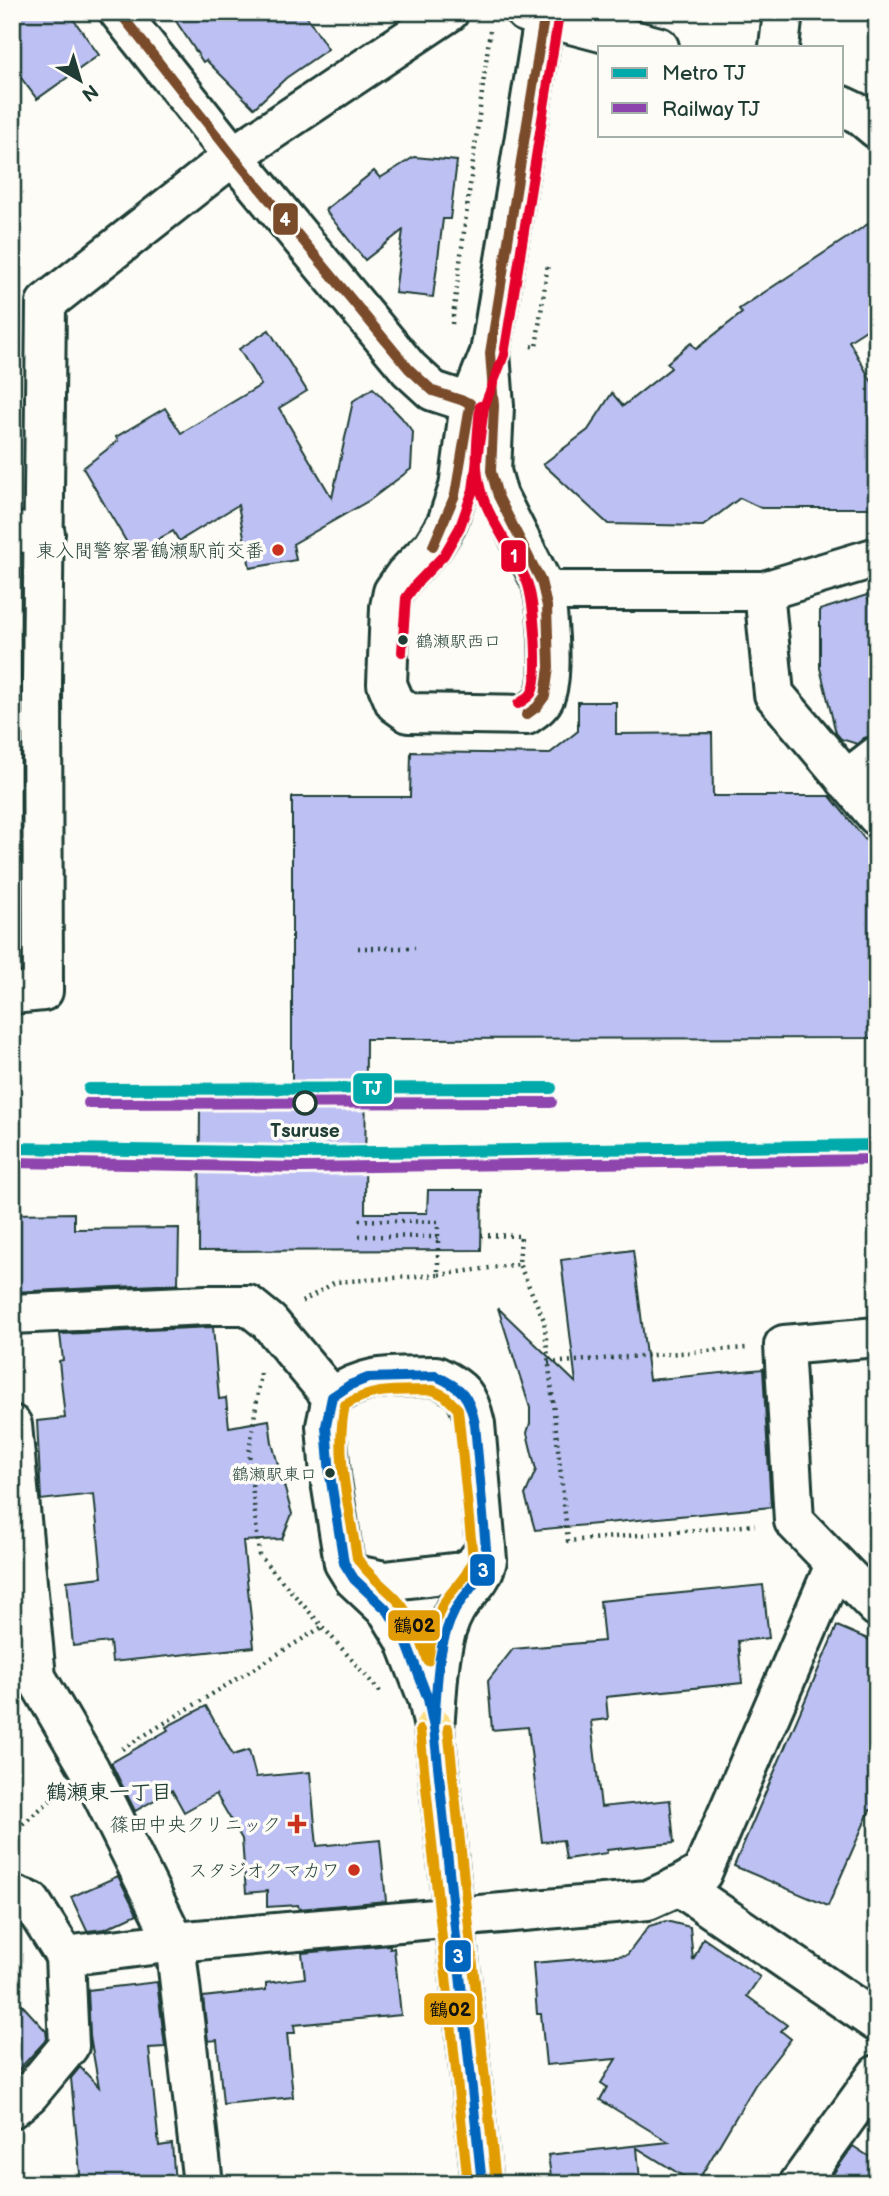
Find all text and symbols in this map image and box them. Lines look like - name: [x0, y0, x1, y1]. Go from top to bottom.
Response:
- north arrow: [46, 46, 116, 116]
- legend: [598, 46, 844, 136]
- text: Metro TJ: [662, 61, 746, 86]
- text: N: [77, 79, 102, 106]
- text: Railway TJ: [662, 97, 761, 122]
- line badge: 4: [272, 202, 299, 236]
- text: 4: [279, 209, 291, 232]
- line badge: 1: [500, 539, 527, 573]
- place label: 東入間警察署鶴瀬駅前交番: [36, 540, 264, 563]
- marker: 東入間警察署鶴瀬駅前交番: [270, 542, 286, 558]
- text: 1: [510, 546, 518, 569]
- place label: 鶴瀬駅西口: [416, 632, 501, 652]
- marker: 鶴瀬駅西口: [396, 633, 410, 647]
- line badge: TJ: [352, 1072, 393, 1105]
- text: TJ: [362, 1078, 382, 1101]
- marker: Tsuruse: [293, 1091, 317, 1115]
- place label: Tsuruse: [270, 1120, 340, 1143]
- place label: 鶴瀬駅東口: [232, 1465, 317, 1485]
- marker: 鶴瀬駅東口: [323, 1466, 337, 1480]
- line badge: 3: [469, 1553, 496, 1587]
- text: 3: [477, 1560, 489, 1583]
- line badge: 鶴02: [387, 1609, 441, 1642]
- text: 鶴02: [393, 1615, 436, 1638]
- district label: 鶴瀬東一丁目: [46, 1780, 172, 1805]
- place label: 篠田中央クリニック: [110, 1814, 281, 1837]
- marker: 篠田中央クリニック: [287, 1814, 307, 1834]
- place label: スタジオクマカワ: [188, 1860, 340, 1883]
- marker: スタジオクマカワ: [346, 1862, 362, 1878]
- line badge: 3: [444, 1939, 472, 1973]
- text: 3: [452, 1946, 464, 1969]
- line badge: 鶴02: [423, 1992, 476, 2026]
- text: 鶴02: [429, 1999, 472, 2022]

